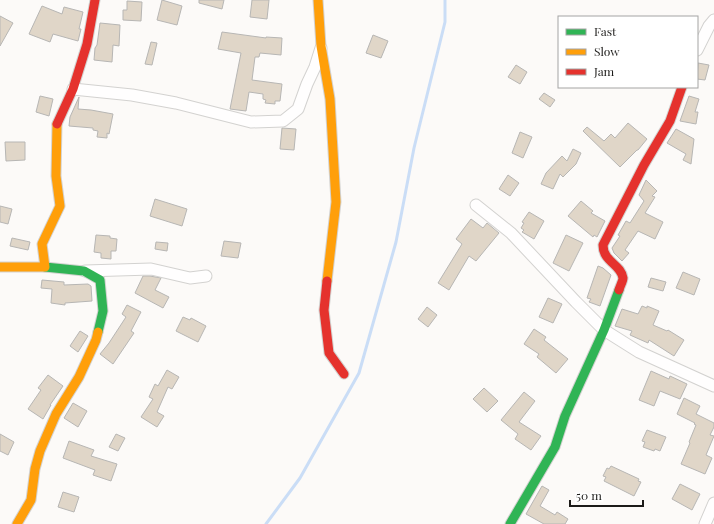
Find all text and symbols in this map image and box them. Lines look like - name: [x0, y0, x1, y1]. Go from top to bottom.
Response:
- legend: [558, 16, 698, 88]
- text: Fast: [594, 23, 617, 39]
- text: Slow: [594, 43, 620, 59]
- text: Jam: [593, 63, 615, 79]
- scale bar: [570, 482, 643, 508]
- text: 50 m: [576, 487, 602, 503]

